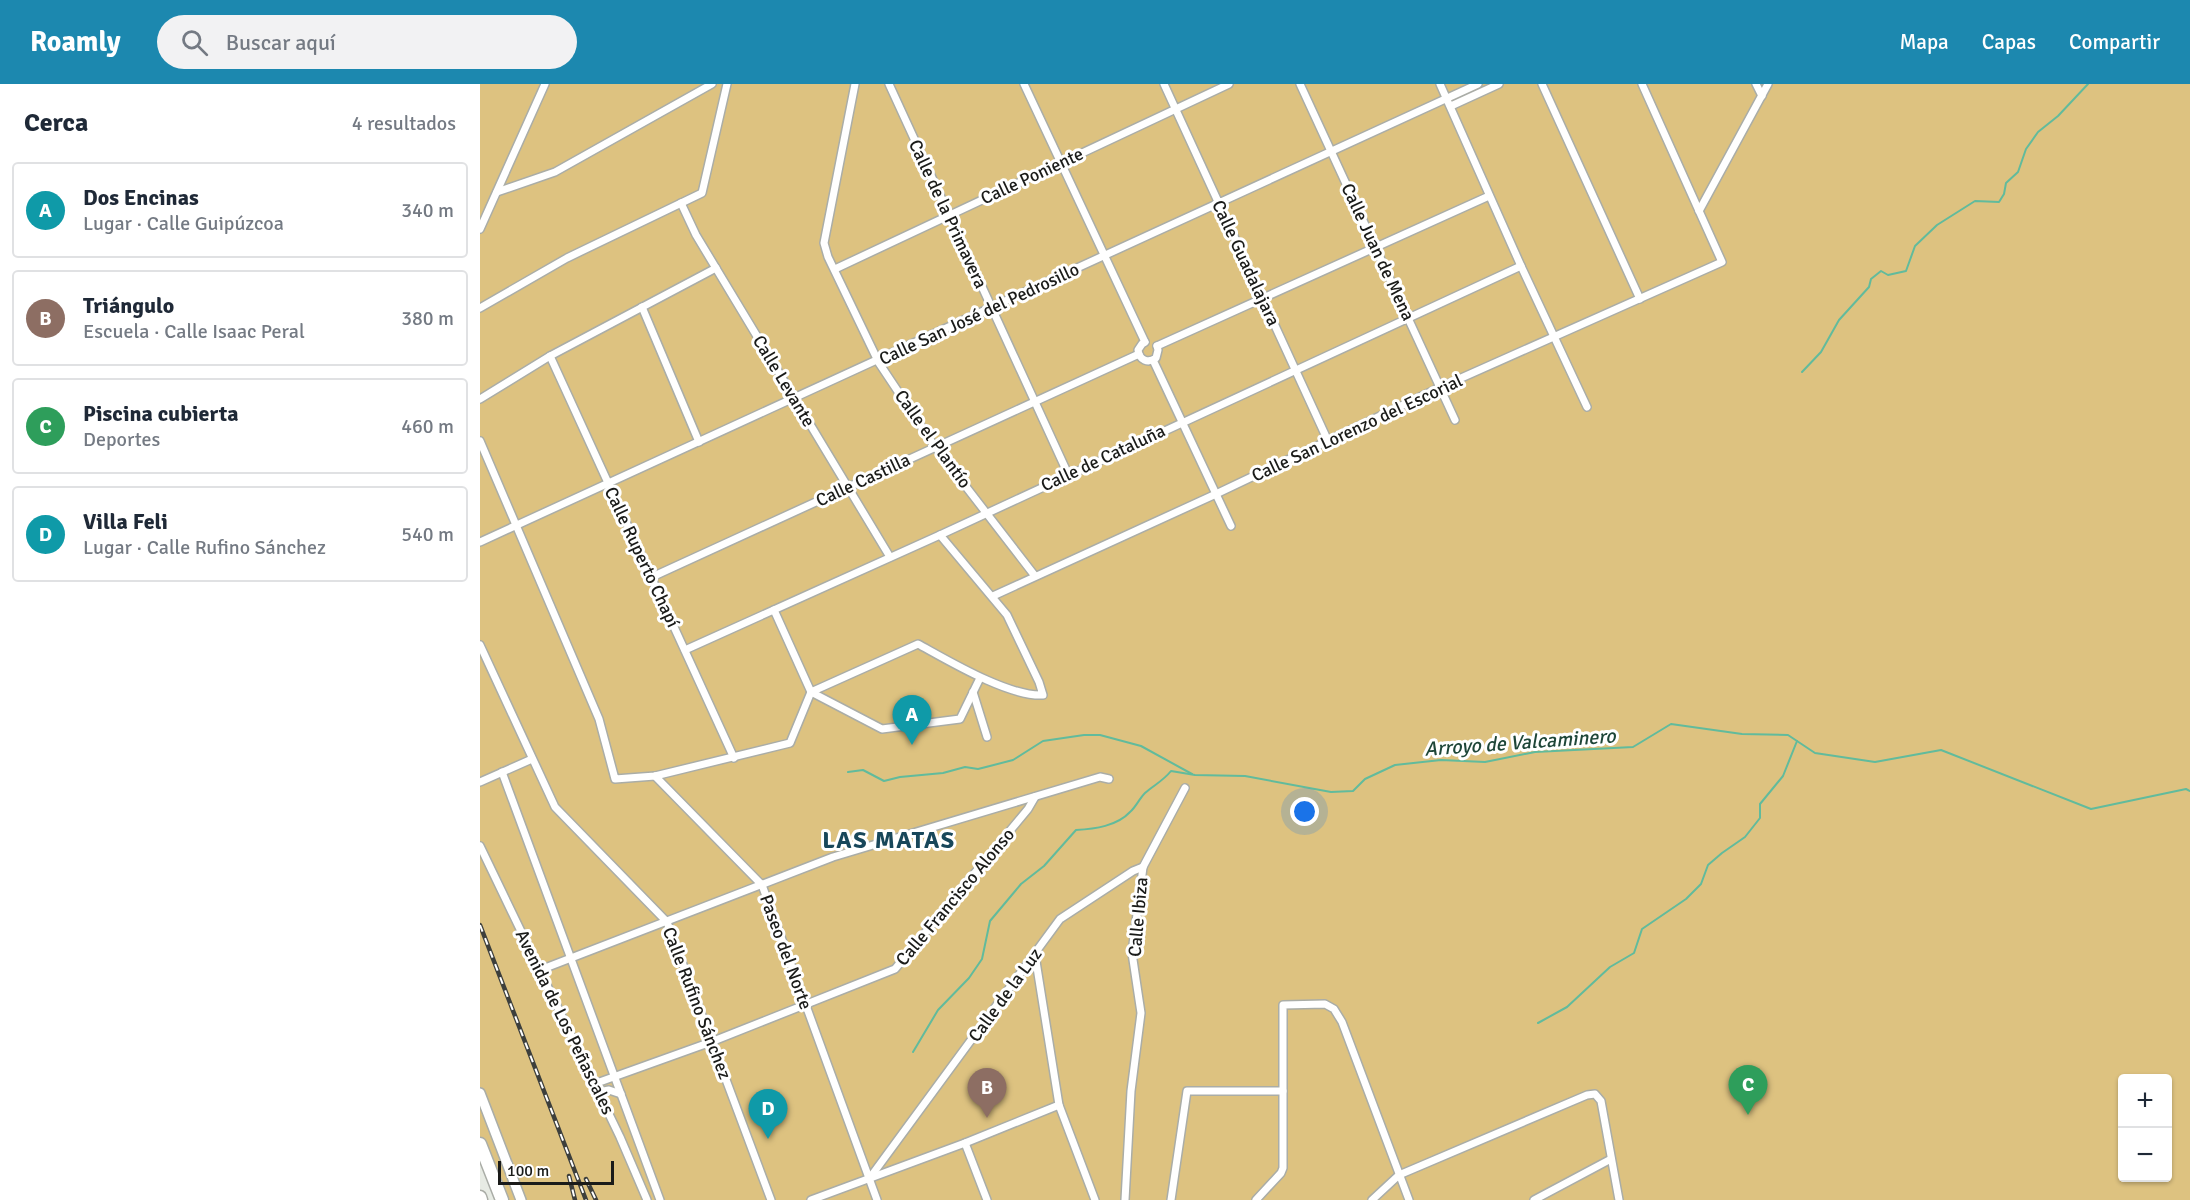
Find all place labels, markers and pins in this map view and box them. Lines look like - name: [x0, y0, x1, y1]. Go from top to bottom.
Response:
- pin: A: [892, 696, 932, 745]
- pin: C: [1728, 1066, 1768, 1115]
- pin: B: [968, 1068, 1006, 1118]
- pin: D: [748, 1090, 788, 1139]

